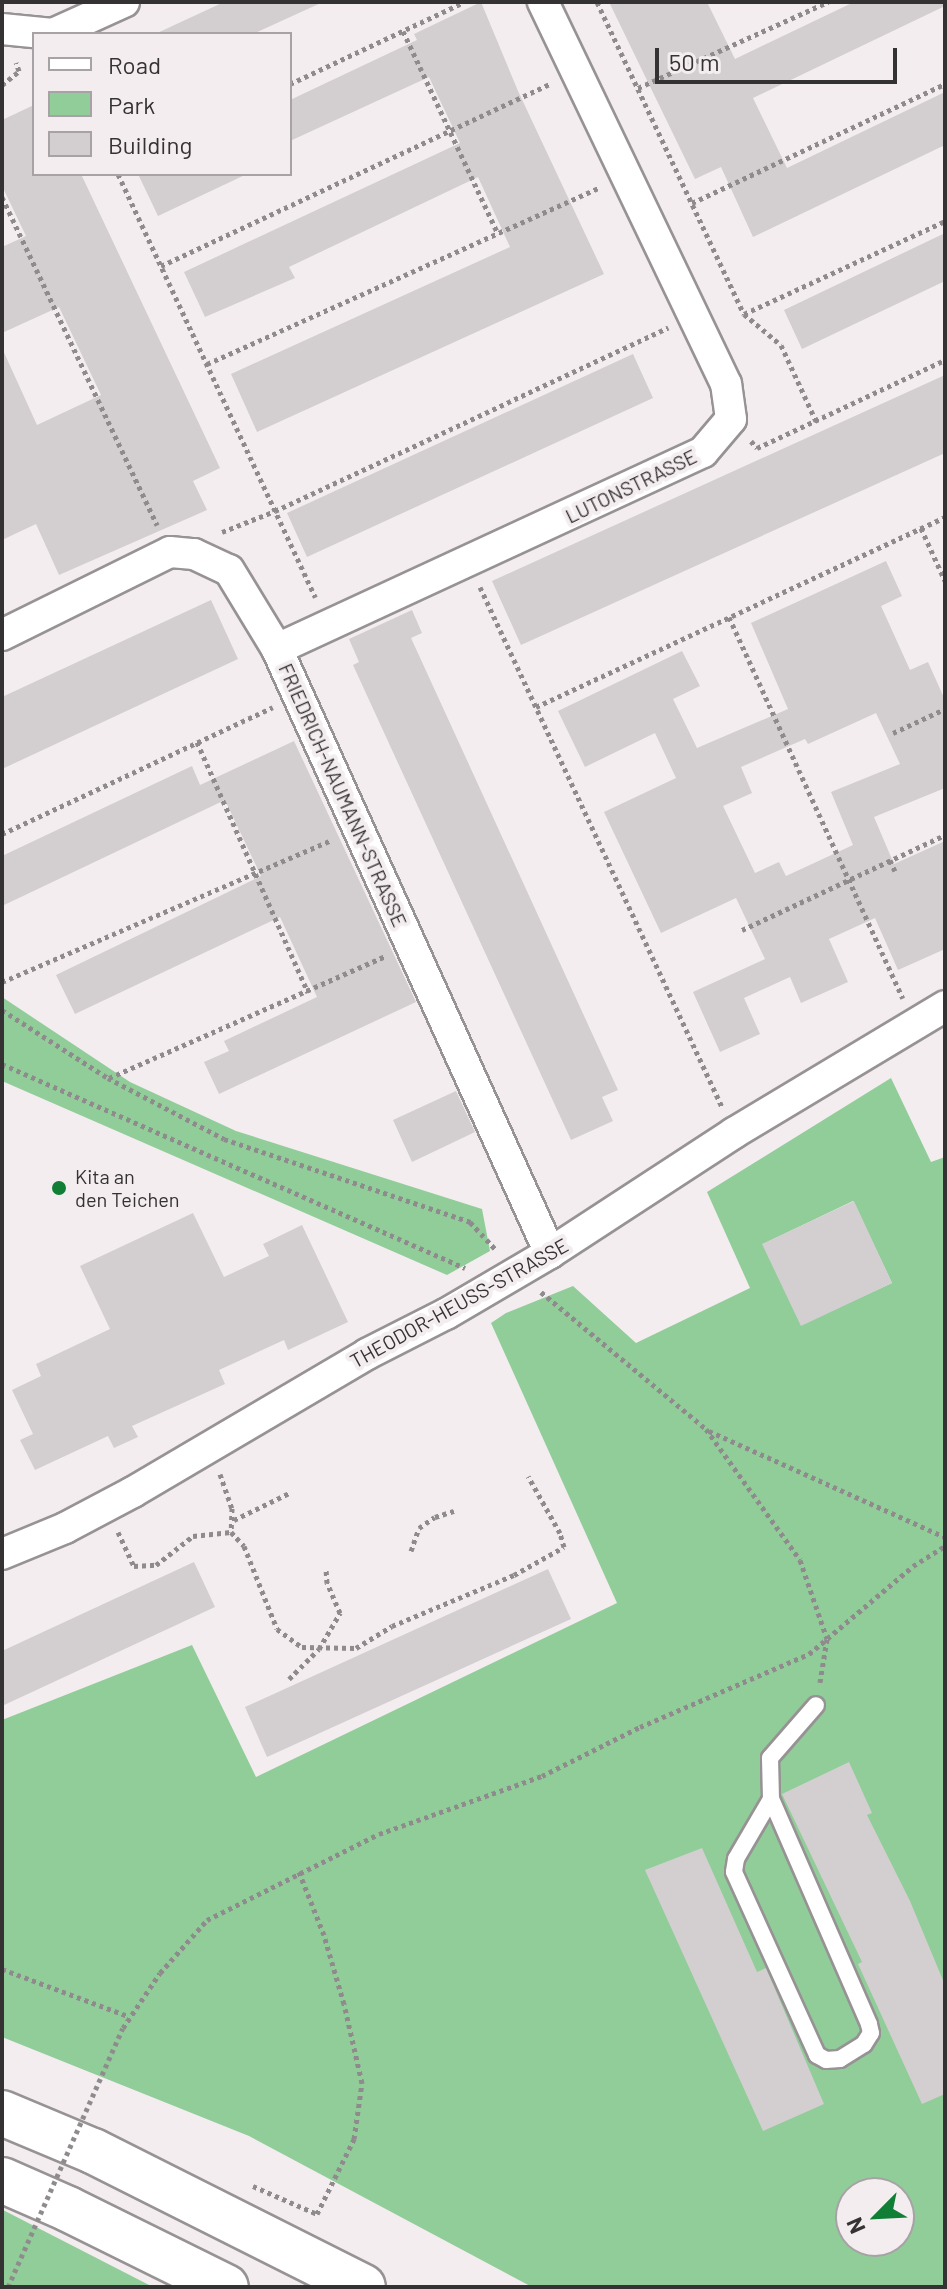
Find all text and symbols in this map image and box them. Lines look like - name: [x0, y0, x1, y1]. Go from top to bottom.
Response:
- legend: [32, 32, 292, 176]
- scale bar: [659, 32, 901, 82]
- text: 50 m: [669, 47, 720, 76]
- text: Road: [108, 50, 161, 79]
- text: Park: [108, 90, 155, 119]
- text: Building: [108, 130, 192, 159]
- street label: LUTONSTRASSE: [561, 444, 701, 528]
- street label: FRIEDRICH-NAUMANN-STRASSE: [274, 660, 412, 930]
- place label: Kita an den Teichen: [75, 1164, 180, 1211]
- marker: Kita an den Teichen: [50, 1179, 68, 1197]
- street label: THEODOR-HEUSS-STRASSE: [346, 1233, 572, 1373]
- north arrow: [835, 2177, 915, 2257]
- text: N: [840, 2214, 870, 2238]

